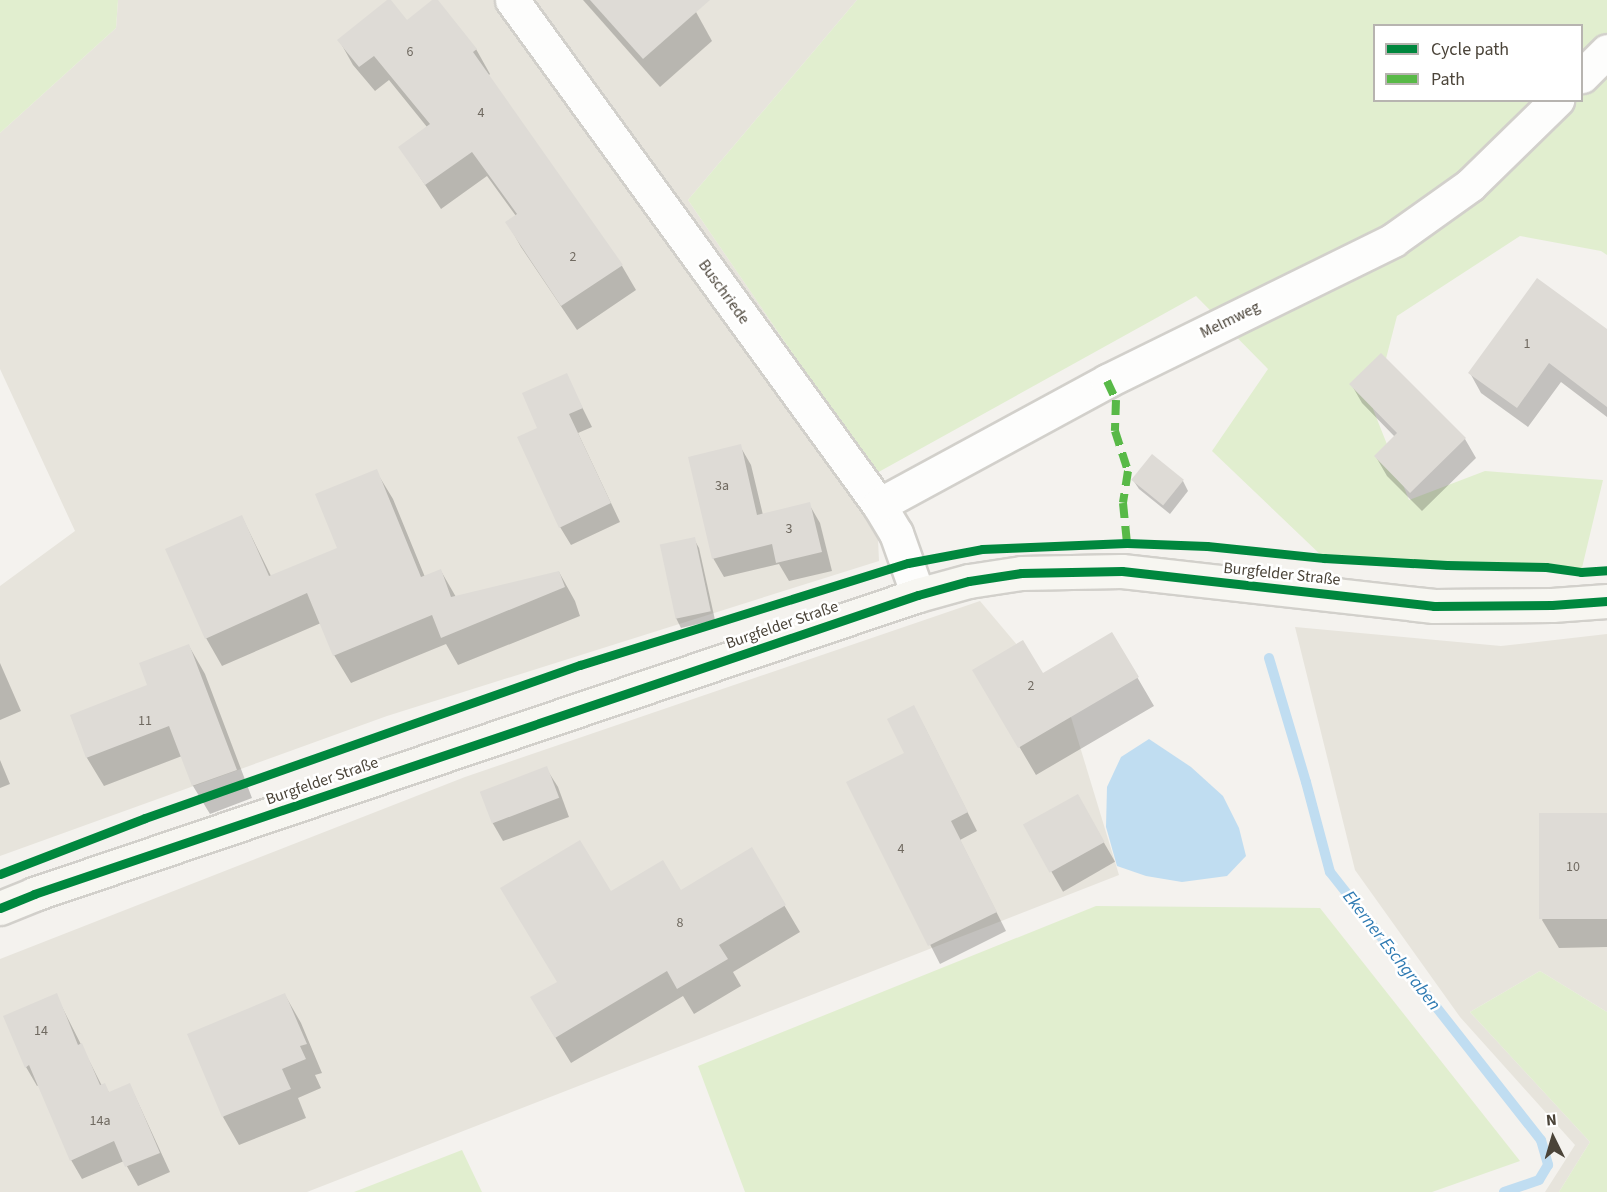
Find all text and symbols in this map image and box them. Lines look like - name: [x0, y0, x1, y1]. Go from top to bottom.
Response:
- legend: [1373, 24, 1583, 102]
- text: Cycle path: [1431, 37, 1509, 62]
- house number: 6: [407, 44, 413, 60]
- text: Path: [1431, 67, 1465, 92]
- house number: 4: [478, 105, 484, 121]
- house number: 2: [570, 249, 576, 265]
- street label: Buschriede: [694, 256, 754, 328]
- street label: Melmweg: [1197, 297, 1263, 343]
- house number: 1: [1524, 336, 1530, 352]
- house number: 3a: [715, 478, 729, 494]
- house number: 3: [786, 521, 792, 537]
- street label: Burgfelder Straße: [1223, 558, 1341, 590]
- street label: Burgfelder Straße: [723, 597, 841, 653]
- house number: 2: [1028, 678, 1034, 694]
- house number: 11: [138, 713, 152, 729]
- street label: Burgfelder Straße: [263, 753, 381, 809]
- house number: 4: [898, 841, 904, 857]
- house number: 10: [1566, 859, 1580, 875]
- water label: Ekerner Eschgraben: [1337, 887, 1445, 1015]
- house number: 8: [677, 915, 683, 931]
- house number: 14: [34, 1023, 48, 1039]
- north arrow: [1523, 1108, 1583, 1168]
- text: N: [1545, 1109, 1558, 1131]
- house number: 14a: [90, 1113, 110, 1129]

